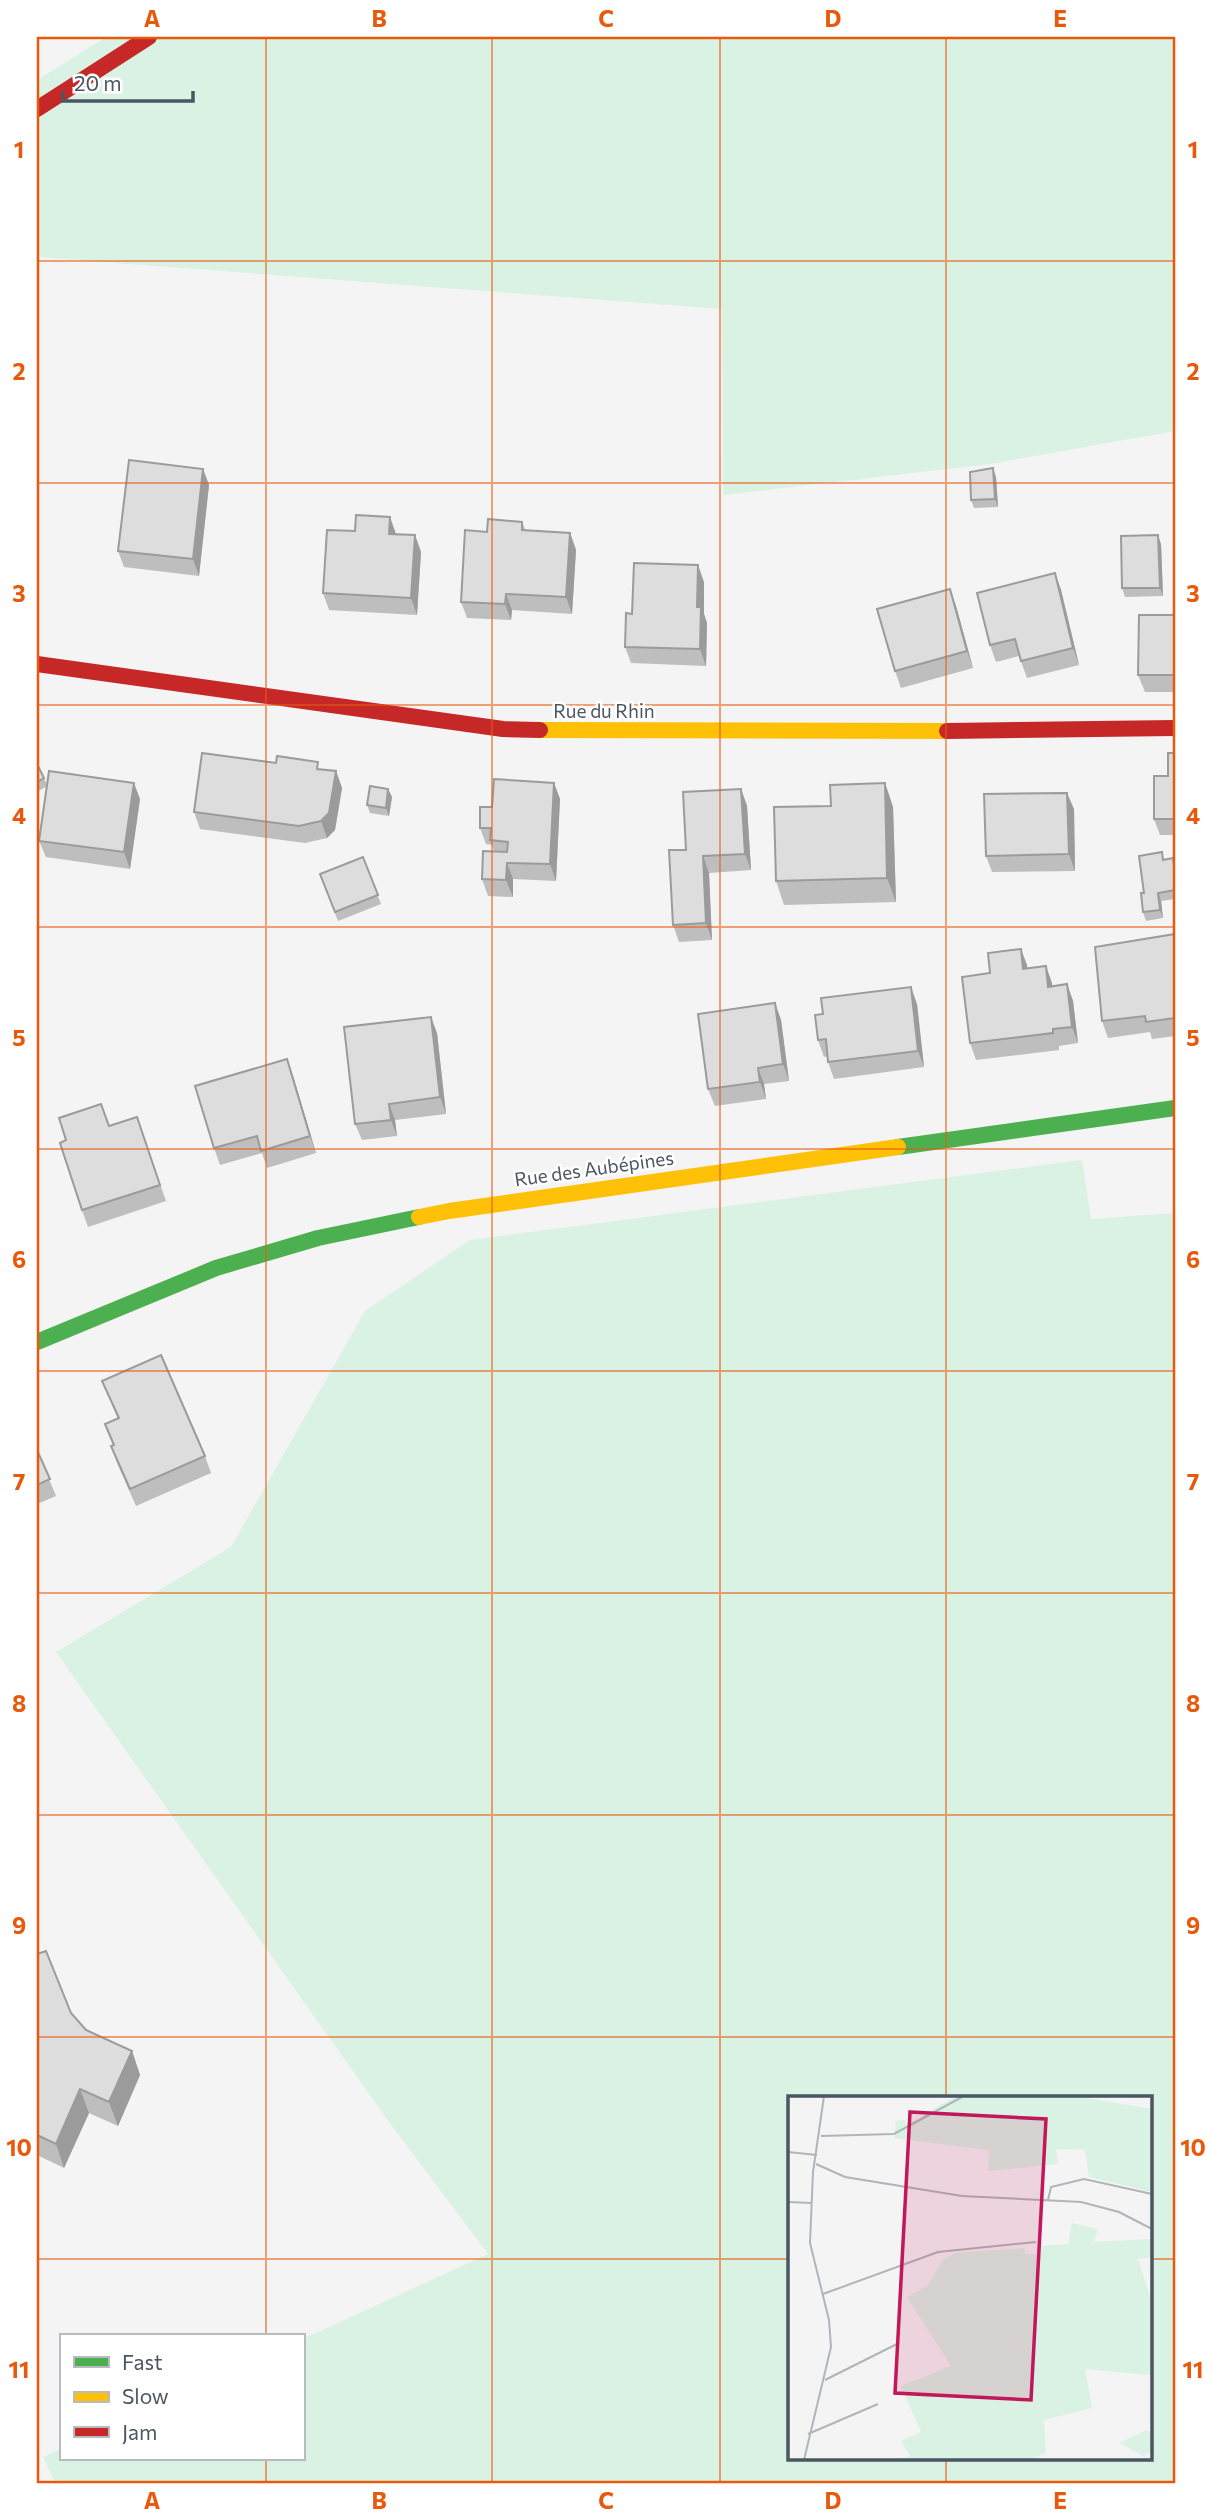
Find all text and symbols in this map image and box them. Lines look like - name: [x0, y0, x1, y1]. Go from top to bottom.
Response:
- text: A: [144, 4, 161, 32]
- text: B: [371, 4, 387, 32]
- text: C: [598, 4, 614, 32]
- text: D: [825, 4, 842, 32]
- text: E: [1053, 4, 1067, 32]
- scale bar: [63, 60, 192, 104]
- text: 20 m: [74, 70, 122, 95]
- text: 1: [14, 135, 24, 163]
- text: 1: [1188, 135, 1198, 163]
- text: 2: [12, 357, 26, 385]
- text: 2: [1186, 357, 1200, 385]
- text: 3: [12, 579, 26, 607]
- text: 3: [1186, 579, 1200, 607]
- street label: Rue du Rhin: [553, 699, 655, 722]
- text: 4: [12, 801, 26, 829]
- text: 4: [1186, 801, 1200, 829]
- text: 5: [12, 1023, 26, 1051]
- text: 5: [1186, 1023, 1200, 1051]
- street label: Rue des Aubépines: [513, 1145, 675, 1191]
- text: 6: [12, 1245, 26, 1273]
- text: 6: [1186, 1245, 1200, 1273]
- text: 7: [13, 1467, 25, 1495]
- text: 7: [1187, 1467, 1199, 1495]
- text: 8: [12, 1689, 26, 1717]
- text: 8: [1186, 1689, 1200, 1717]
- text: 9: [12, 1911, 26, 1939]
- text: 9: [1186, 1911, 1200, 1939]
- inset map: [788, 2096, 1152, 2460]
- text: 10: [6, 2133, 32, 2161]
- text: 10: [1180, 2133, 1206, 2161]
- legend: [60, 2334, 304, 2460]
- text: Fast: [122, 2349, 163, 2374]
- text: 11: [9, 2355, 29, 2383]
- text: 11: [1183, 2355, 1203, 2383]
- text: Slow: [122, 2383, 169, 2408]
- text: Jam: [122, 2419, 157, 2444]
- text: A: [144, 2486, 161, 2514]
- text: B: [371, 2486, 387, 2514]
- text: C: [598, 2486, 614, 2514]
- text: D: [825, 2486, 842, 2514]
- text: E: [1053, 2486, 1067, 2514]

